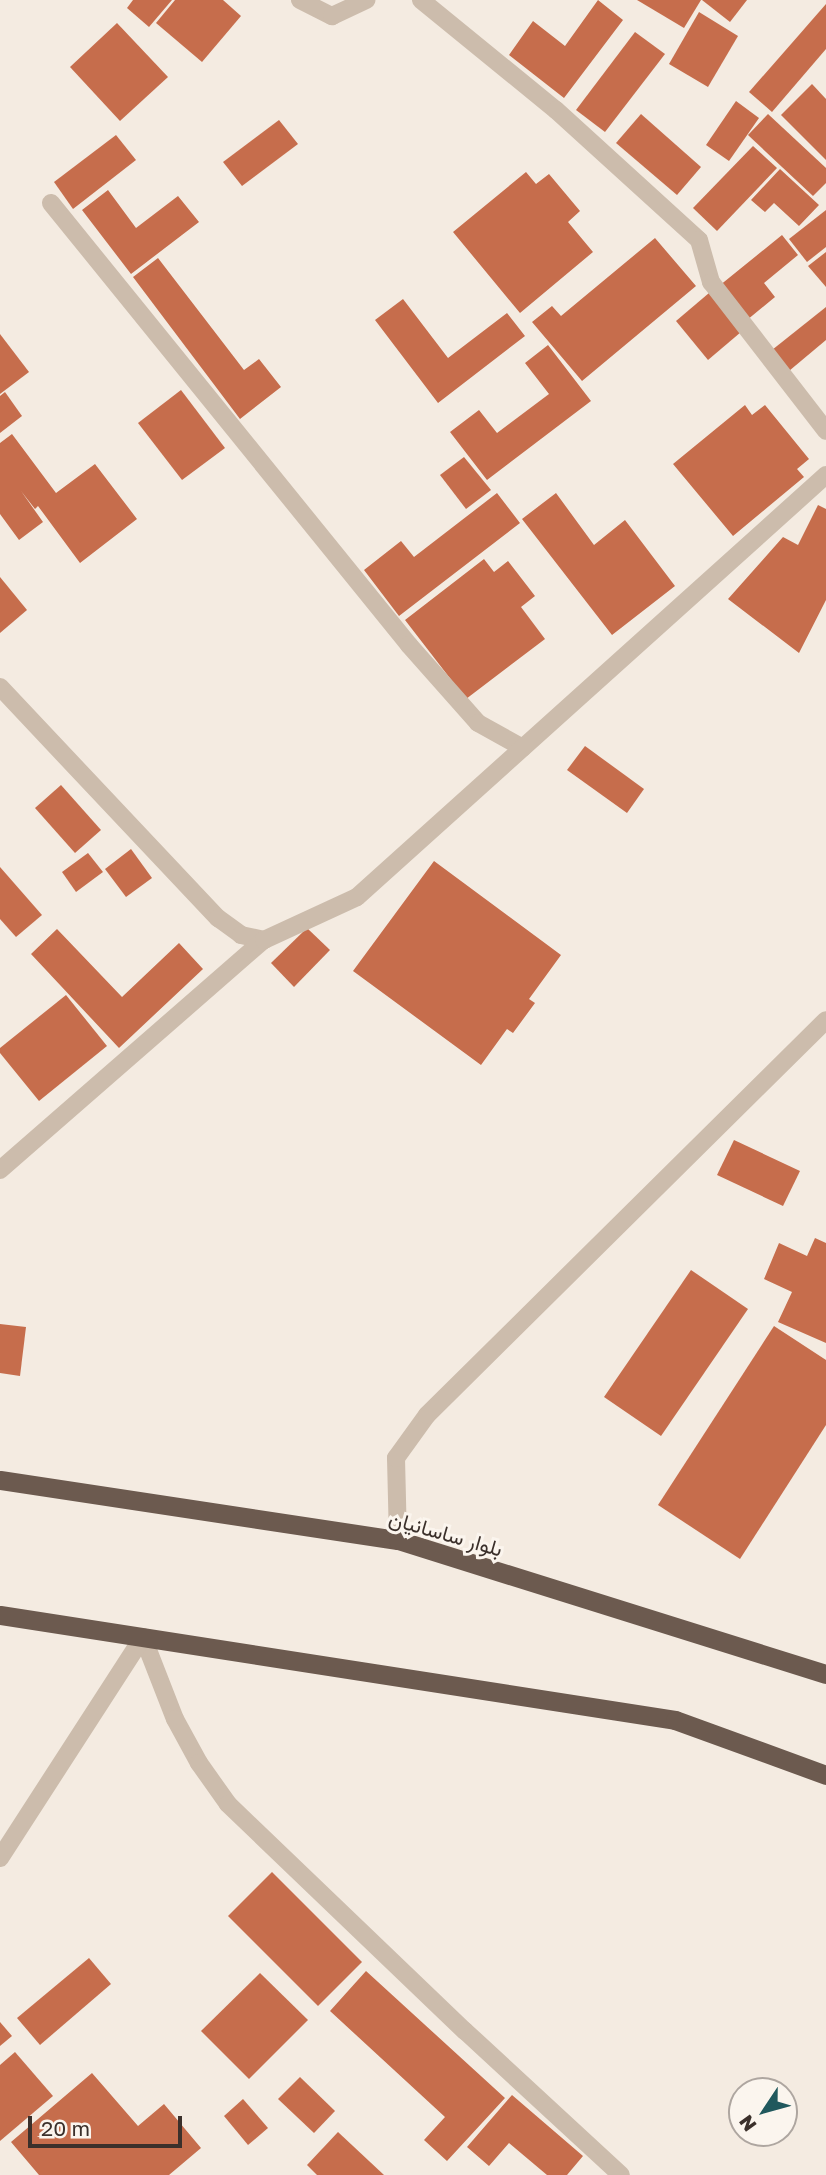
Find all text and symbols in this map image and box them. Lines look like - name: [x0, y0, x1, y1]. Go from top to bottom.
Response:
- street label: بلوار ساسانیان: [386, 1505, 506, 1561]
- north arrow: [728, 2077, 798, 2147]
- scale bar: [32, 2102, 186, 2146]
- text: N: [734, 2111, 761, 2136]
- text: 20 m: [41, 2115, 90, 2141]

